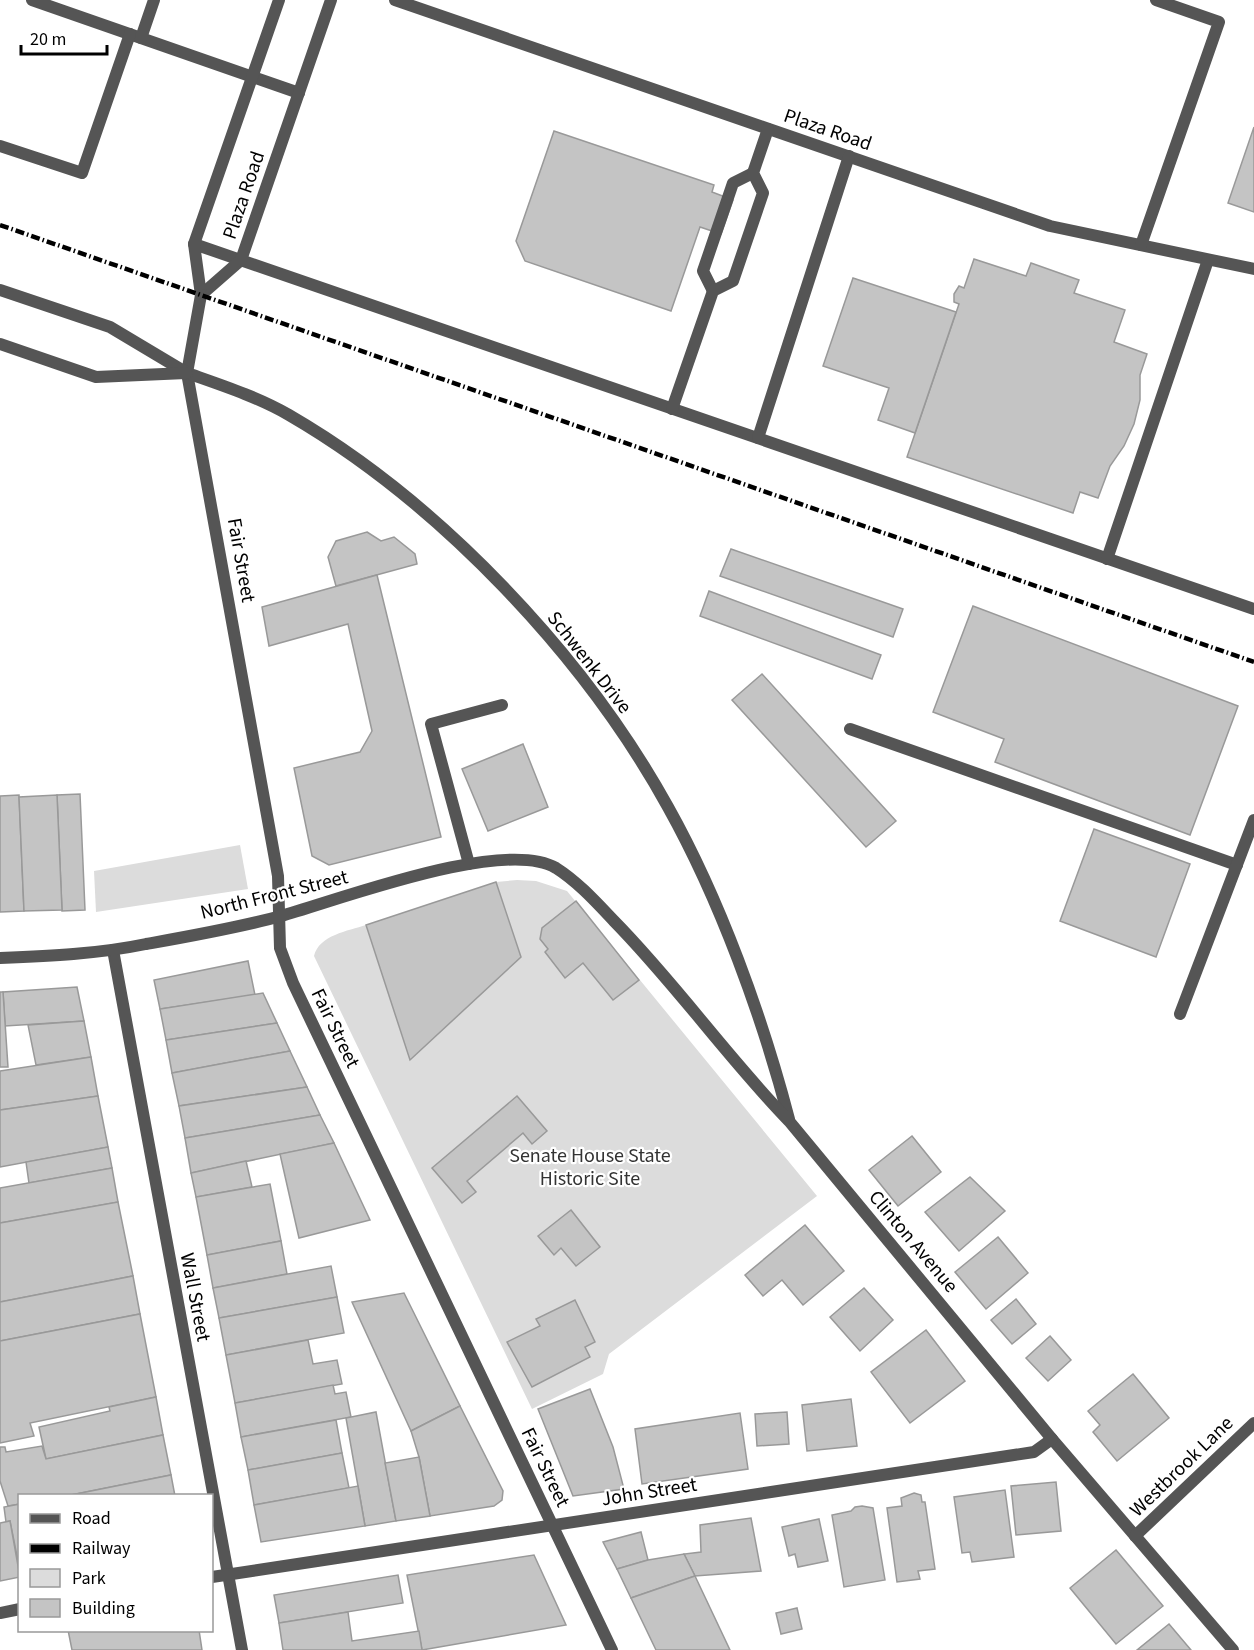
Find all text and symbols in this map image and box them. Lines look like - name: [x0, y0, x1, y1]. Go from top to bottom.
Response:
- scale bar: [21, 18, 106, 56]
- text: 20 m: [30, 27, 66, 52]
- street label: Plaza Road: [780, 102, 876, 158]
- street label: Plaza Road: [216, 147, 272, 243]
- street label: Fair Street: [220, 516, 262, 605]
- street label: Schwenk Drive: [540, 605, 638, 720]
- street label: North Front Street: [197, 863, 351, 927]
- street label: Fair Street: [304, 984, 366, 1073]
- park label: Senate House State Historic Site: [509, 1142, 671, 1193]
- street label: Clinton Avenue: [862, 1184, 965, 1299]
- street label: Wall Street: [173, 1250, 217, 1344]
- street label: Westbrook Lane: [1124, 1410, 1240, 1523]
- street label: Fair Street: [514, 1423, 576, 1512]
- street label: John Street: [599, 1471, 699, 1513]
- legend: [18, 1494, 213, 1632]
- text: Road: [72, 1506, 111, 1531]
- text: Railway: [72, 1536, 131, 1561]
- text: Park: [72, 1566, 106, 1591]
- text: Building: [72, 1596, 135, 1621]

